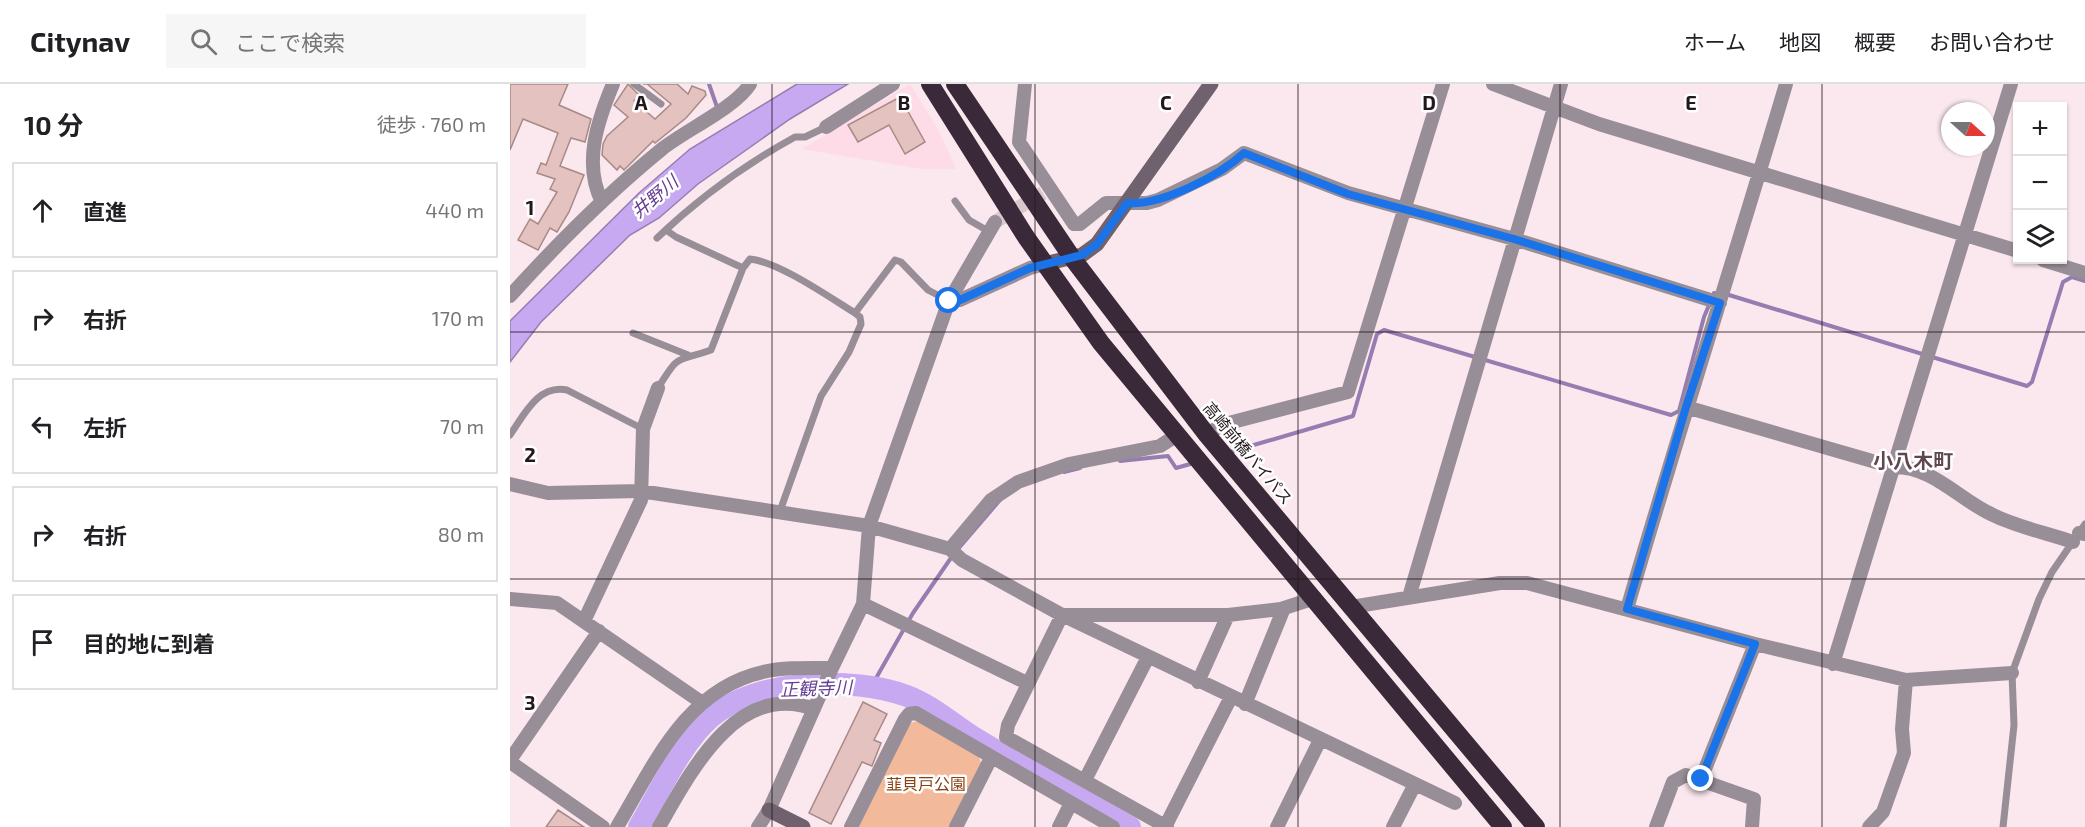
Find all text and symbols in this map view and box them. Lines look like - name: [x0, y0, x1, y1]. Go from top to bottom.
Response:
- search box: [166, 14, 586, 68]
- text: Citynav: [30, 24, 130, 58]
- icon: search: [187, 25, 220, 58]
- text: ここで検索: [235, 29, 345, 55]
- text: ホーム: [1684, 29, 1746, 54]
- text: 地図: [1779, 29, 1821, 54]
- text: 概要: [1854, 29, 1896, 54]
- text: お問い合わせ: [1929, 29, 2055, 54]
- text: A: [634, 90, 648, 114]
- text: B: [898, 90, 910, 114]
- text: C: [1160, 90, 1172, 114]
- text: D: [1422, 90, 1436, 114]
- text: E: [1685, 90, 1697, 114]
- north arrow: [1941, 102, 1995, 156]
- map controls: [2013, 102, 2067, 264]
- button: +: [2013, 102, 2067, 156]
- text: 10 分: [24, 109, 83, 140]
- text: 徒歩 · 760 m: [377, 112, 486, 136]
- button: −: [2013, 156, 2067, 210]
- water label: 井野川: [627, 169, 684, 222]
- icon: ahead: [26, 194, 59, 227]
- text: 1: [526, 195, 534, 219]
- text: 直進: [83, 198, 127, 224]
- text: 440 m: [425, 198, 484, 222]
- button: layers: [2013, 210, 2067, 264]
- route start: [935, 287, 961, 313]
- icon: right: [26, 302, 59, 335]
- text: 右折: [83, 306, 127, 332]
- text: 170 m: [432, 306, 484, 330]
- street label: 高崎前橋バイパス: [1200, 398, 1297, 508]
- icon: left: [26, 410, 59, 443]
- text: 左折: [83, 414, 127, 440]
- text: 70 m: [440, 414, 484, 438]
- text: 2: [524, 442, 536, 466]
- district label: 小八木町: [1873, 448, 1953, 472]
- icon: right: [26, 518, 59, 551]
- text: 右折: [83, 522, 127, 548]
- text: 80 m: [438, 522, 484, 546]
- icon: arrive: [26, 626, 59, 659]
- text: 目的地に到着: [83, 630, 215, 656]
- water label: 正観寺川: [780, 676, 854, 700]
- text: 3: [524, 690, 536, 714]
- route end: [1687, 765, 1713, 791]
- park label: 韮貝戸公園: [886, 774, 966, 793]

